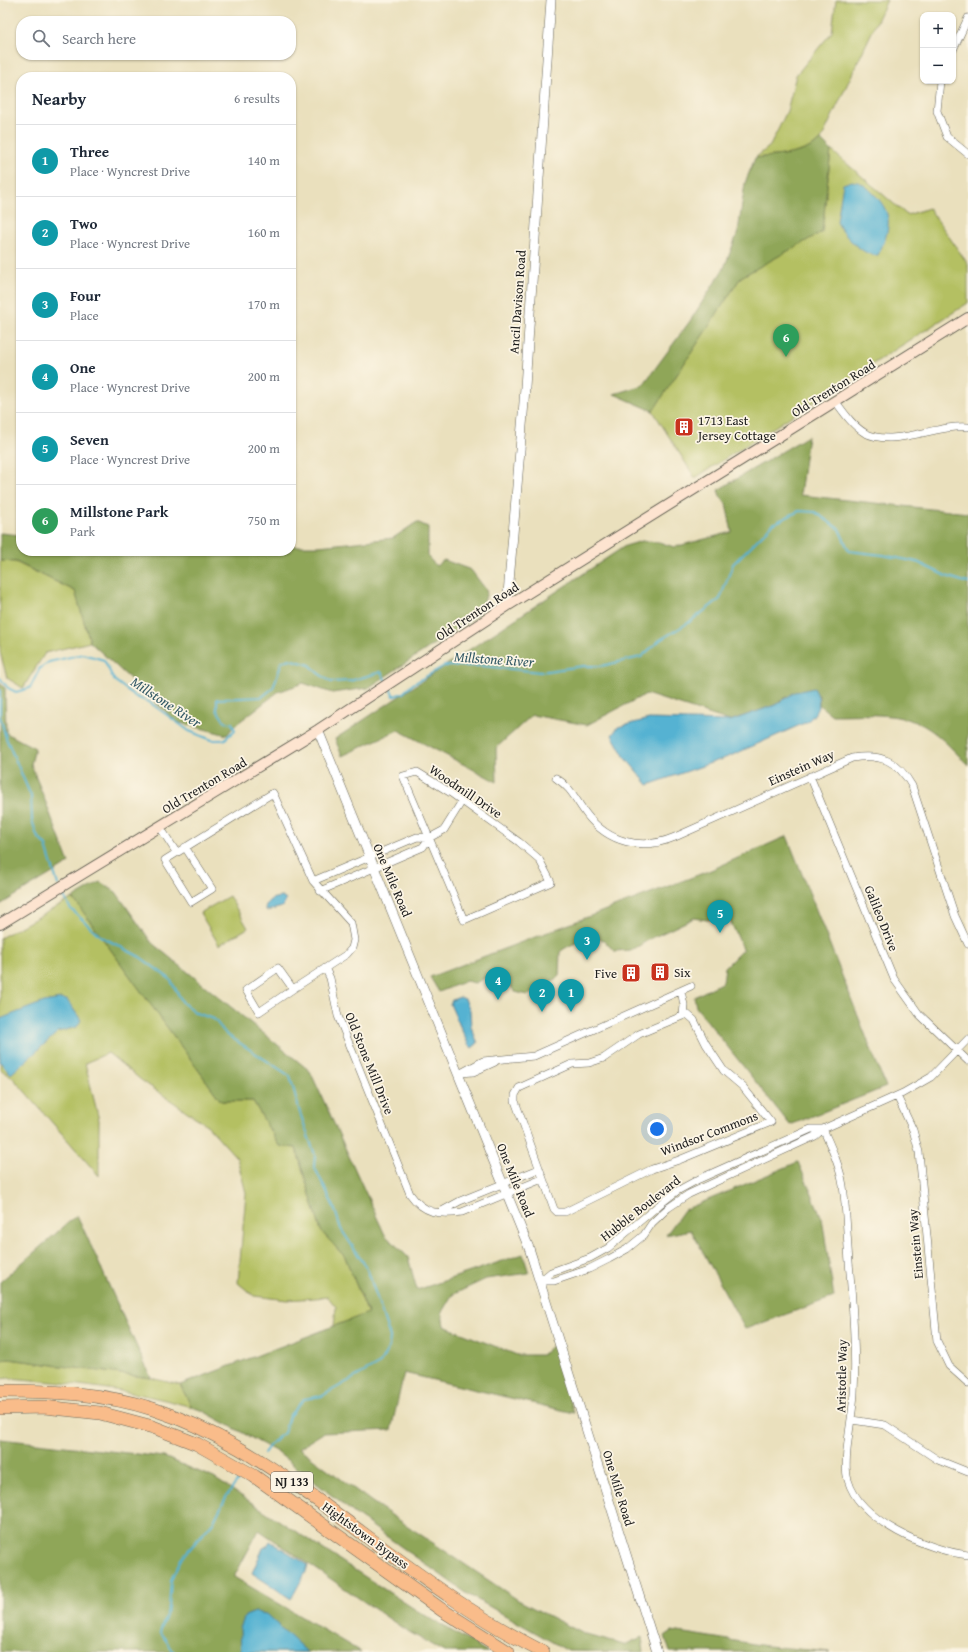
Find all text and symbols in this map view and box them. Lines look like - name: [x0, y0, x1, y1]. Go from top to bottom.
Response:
- map controls: [920, 12, 956, 84]
- button: +: [920, 12, 956, 48]
- search box: [16, 16, 296, 60]
- icon: search: [30, 27, 52, 49]
- text: Search here: [62, 28, 136, 49]
- button: −: [920, 48, 956, 84]
- text: Nearby: [32, 86, 86, 111]
- text: 6 results: [234, 89, 280, 108]
- text: Three: [70, 141, 109, 162]
- text: 1: [42, 151, 48, 170]
- text: 140 m: [248, 151, 280, 170]
- text: Place · Wyncrest Drive: [70, 162, 190, 181]
- text: Two: [70, 213, 97, 234]
- text: 2: [42, 223, 48, 242]
- text: 160 m: [248, 223, 280, 242]
- text: Place · Wyncrest Drive: [70, 234, 190, 253]
- street label: Ancil Davison Road: [504, 249, 531, 355]
- text: Four: [70, 285, 101, 306]
- text: 3: [42, 295, 48, 314]
- text: 170 m: [248, 295, 280, 314]
- text: Place: [70, 306, 99, 325]
- pin: 6: [773, 324, 799, 357]
- street label: Old Trenton Road: [788, 355, 879, 422]
- text: One: [70, 357, 96, 378]
- text: 4: [42, 367, 48, 386]
- text: 200 m: [248, 367, 280, 386]
- text: Place · Wyncrest Drive: [70, 378, 190, 397]
- place label: 1713 East Jersey Cottage: [696, 411, 776, 445]
- building icon: 1713 East Jersey Cottage: [673, 416, 695, 438]
- text: Seven: [70, 429, 109, 450]
- text: 5: [42, 439, 48, 458]
- text: 200 m: [248, 439, 280, 458]
- text: Place · Wyncrest Drive: [70, 450, 190, 469]
- text: Millstone Park: [70, 501, 168, 522]
- text: 6: [42, 511, 48, 530]
- text: 750 m: [248, 511, 280, 530]
- text: Park: [70, 522, 95, 541]
- street label: Old Trenton Road: [432, 577, 523, 645]
- water label: Millstone River: [453, 646, 535, 672]
- water label: Millstone River: [127, 672, 206, 733]
- street label: Einstein Way: [765, 744, 838, 790]
- street label: Old Trenton Road: [158, 753, 250, 818]
- street label: Woodmill Drive: [425, 760, 506, 823]
- street label: One Mile Road: [369, 840, 417, 920]
- street label: Galileo Drive: [860, 882, 903, 954]
- pin: 5: [707, 900, 733, 933]
- pin: 3: [574, 927, 600, 960]
- building icon: Six: [649, 961, 671, 983]
- building icon: Five: [620, 962, 642, 984]
- place label: Six: [674, 963, 691, 982]
- place label: Five: [595, 964, 617, 983]
- pin: 4: [485, 967, 511, 1000]
- pin: 2: [529, 979, 555, 1012]
- pin: 1: [558, 979, 584, 1012]
- street label: Old Stone Mill Drive: [340, 1009, 399, 1117]
- street label: Windsor Commons: [658, 1106, 761, 1161]
- your location: [647, 1119, 667, 1139]
- street label: One Mile Road: [492, 1140, 539, 1220]
- street label: Hubble Boulevard: [596, 1171, 684, 1246]
- street label: Einstein Way: [903, 1208, 928, 1280]
- street label: Aristotle Way: [831, 1339, 852, 1413]
- street label: One Mile Road: [598, 1448, 639, 1528]
- road number: NJ 133: [271, 1472, 313, 1492]
- street label: Hightstown Bypass: [318, 1497, 413, 1574]

